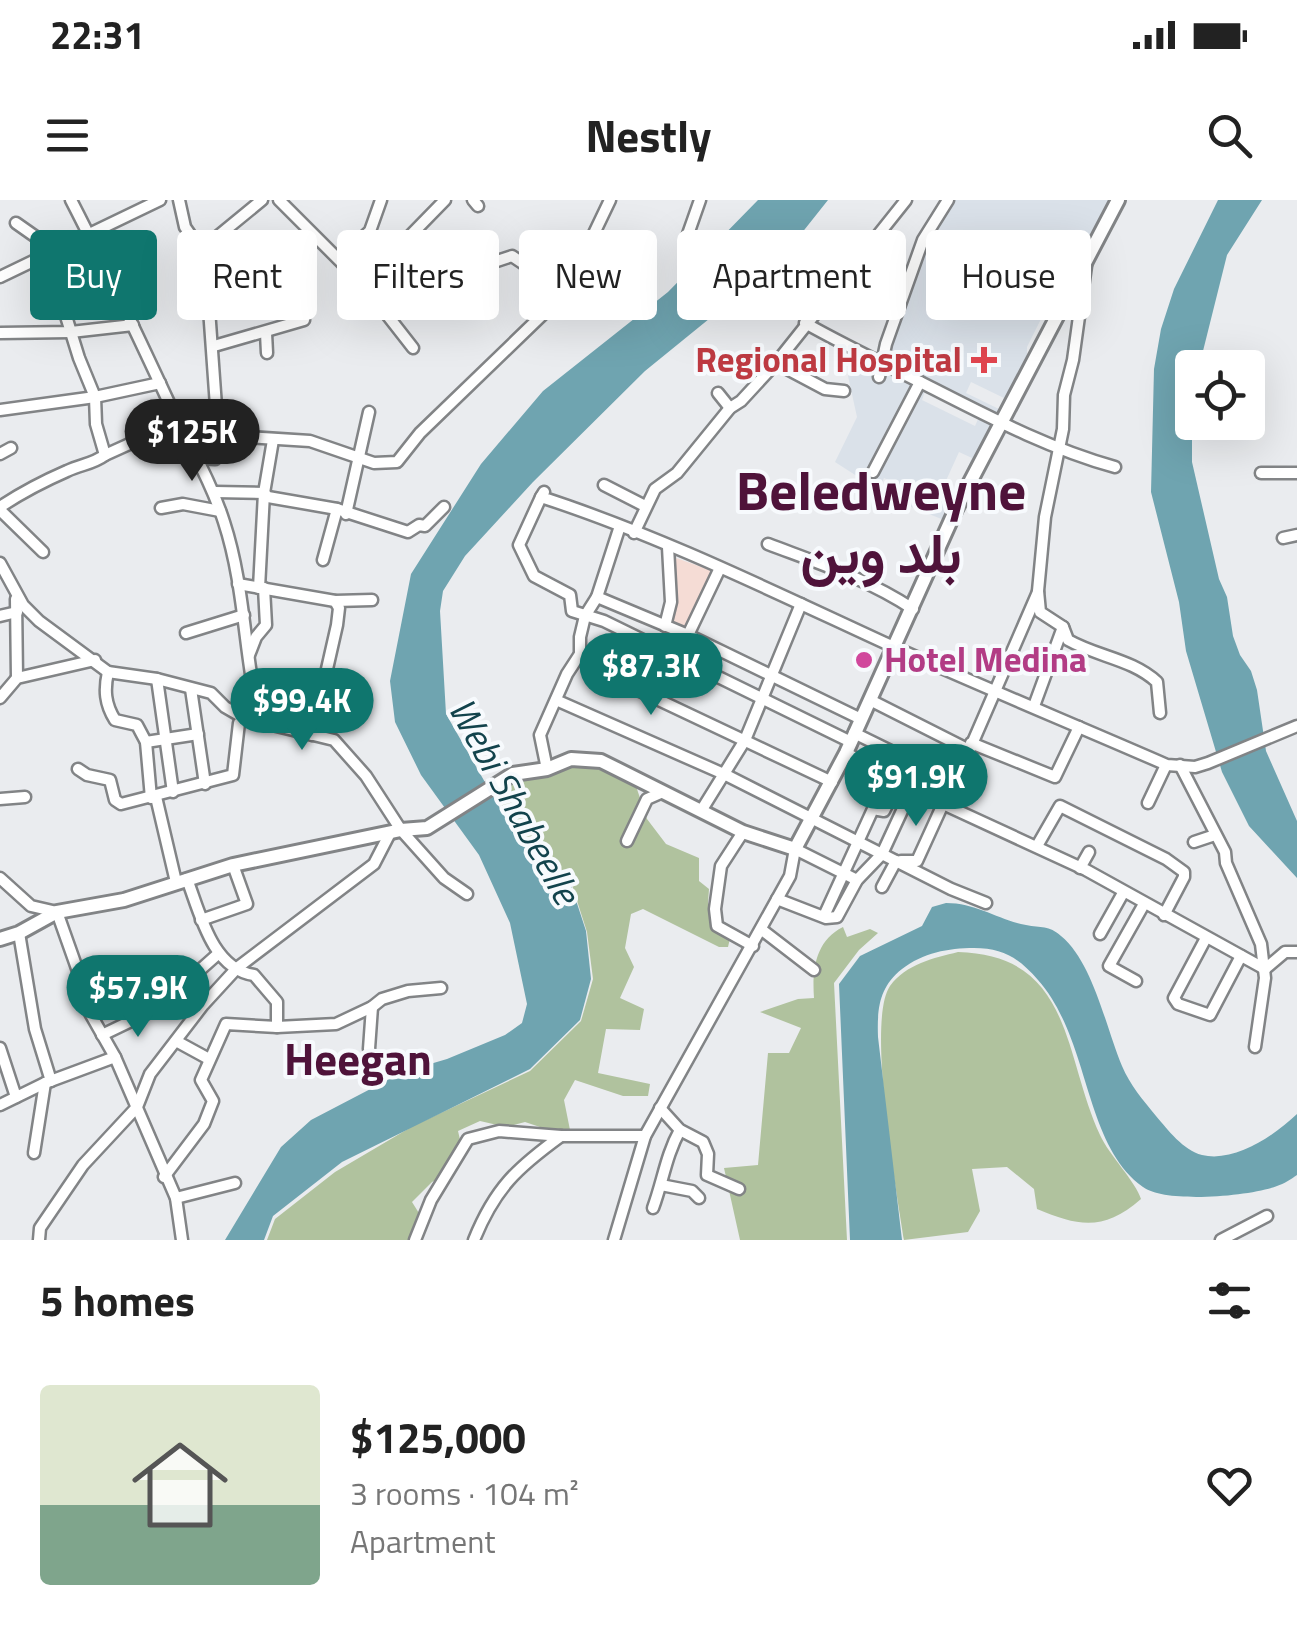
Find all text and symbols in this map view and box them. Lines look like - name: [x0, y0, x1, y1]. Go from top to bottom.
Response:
- text: 22:31: [50, 6, 145, 64]
- text: Nestly: [585, 101, 712, 169]
- icon: menu: [40, 108, 95, 163]
- icon: search: [1202, 108, 1257, 163]
- chip: Buy: [30, 230, 157, 320]
- chip: Rent: [177, 230, 317, 320]
- chip: Filters: [337, 230, 499, 320]
- chip: New: [519, 230, 657, 320]
- chip: Apartment: [677, 230, 906, 320]
- chip: House: [926, 230, 1091, 320]
- place label: Regional Hospital: [695, 332, 962, 386]
- marker: Regional Hospital: [971, 347, 997, 373]
- map controls: [1175, 350, 1265, 440]
- button: locate: [1175, 350, 1265, 440]
- pin: $125K: [122, 399, 262, 484]
- text: $125K: [147, 407, 237, 455]
- district label: Beledweyne بلد وين: [736, 448, 1026, 594]
- place label: Hotel Medina: [884, 632, 1087, 686]
- pin: $87.3K: [570, 633, 732, 718]
- text: $87.3K: [602, 641, 700, 689]
- marker: Hotel Medina: [853, 649, 875, 671]
- pin: $99.4K: [221, 668, 383, 753]
- text: $99.4K: [253, 676, 351, 724]
- water label: Webi Shabeelle: [434, 687, 597, 917]
- pin: $91.9K: [835, 744, 997, 829]
- text: $91.9K: [867, 752, 965, 800]
- pin: $57.9K: [57, 955, 219, 1040]
- text: $57.9K: [89, 963, 187, 1011]
- district label: Heegan: [284, 1024, 432, 1092]
- text: 5 homes: [40, 1268, 195, 1332]
- icon: filters: [1202, 1273, 1257, 1328]
- text: $125,000: [350, 1405, 526, 1469]
- icon: home: [120, 1425, 240, 1545]
- icon: heart: [1202, 1458, 1257, 1513]
- text: 3 rooms · 104 m²: [350, 1469, 579, 1517]
- text: Apartment: [350, 1517, 496, 1565]

